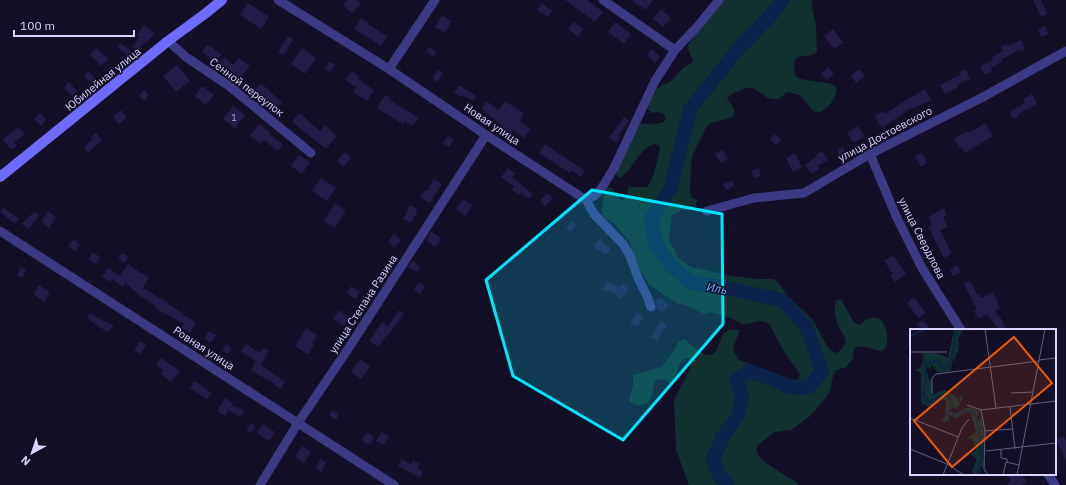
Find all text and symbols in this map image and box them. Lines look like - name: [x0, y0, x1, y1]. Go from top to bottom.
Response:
- scale bar: [14, 12, 134, 38]
- text: 100 m: [20, 18, 55, 33]
- street label: Юбилейная улица: [62, 44, 144, 114]
- street label: Сенной переулок: [207, 54, 287, 120]
- street label: Новая улица: [461, 100, 523, 148]
- street label: улица Достоевского: [836, 103, 934, 165]
- house number: 1: [231, 112, 237, 123]
- street label: улица Свердлова: [895, 195, 949, 281]
- street label: улица Степана Разина: [326, 252, 400, 356]
- water label: Иль: [705, 279, 729, 297]
- street label: Ровная улица: [171, 323, 237, 373]
- inset map: [910, 329, 1056, 475]
- north arrow: [12, 433, 52, 473]
- text: N: [18, 453, 33, 469]

